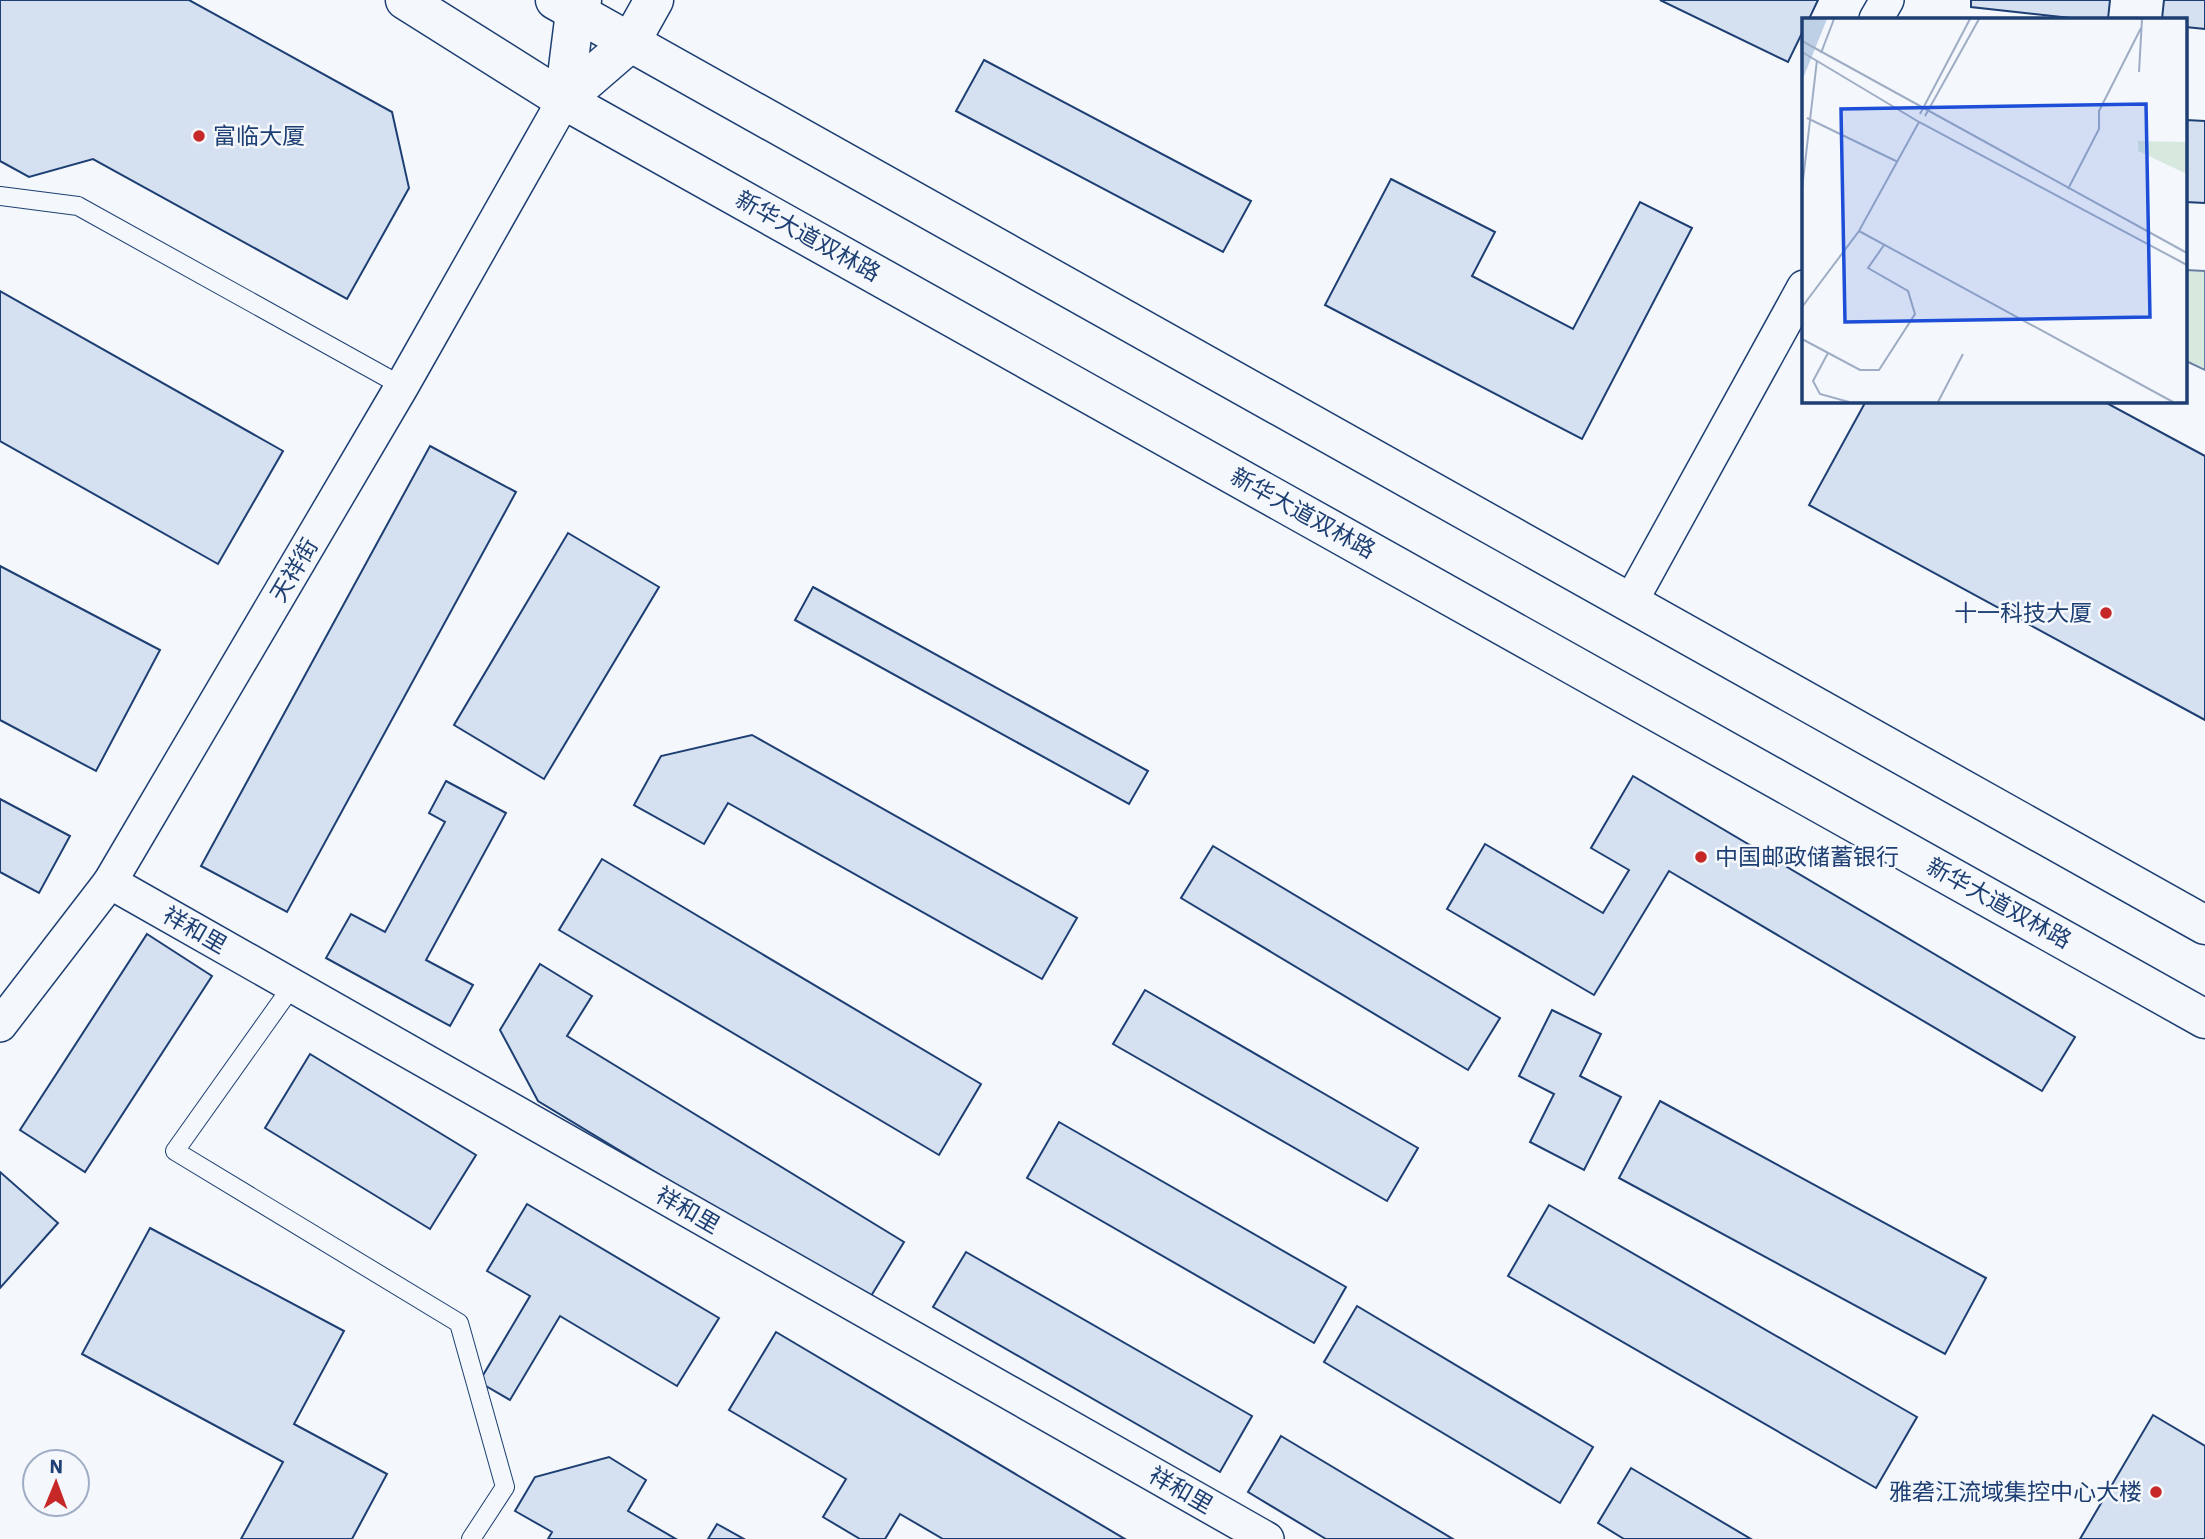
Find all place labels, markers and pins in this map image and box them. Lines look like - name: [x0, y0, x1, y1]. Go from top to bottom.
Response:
- place label: 富临大厦: [213, 120, 305, 150]
- marker: 富临大厦: [191, 128, 207, 144]
- place label: 十一科技大厦: [1954, 597, 2092, 627]
- marker: 十一科技大厦: [2098, 605, 2114, 621]
- place label: 中国邮政储蓄银行: [1715, 841, 1899, 871]
- marker: 中国邮政储蓄银行: [1693, 849, 1709, 865]
- place label: 雅砻江流域集控中心大楼: [1889, 1476, 2142, 1506]
- marker: 雅砻江流域集控中心大楼: [2148, 1484, 2164, 1500]

